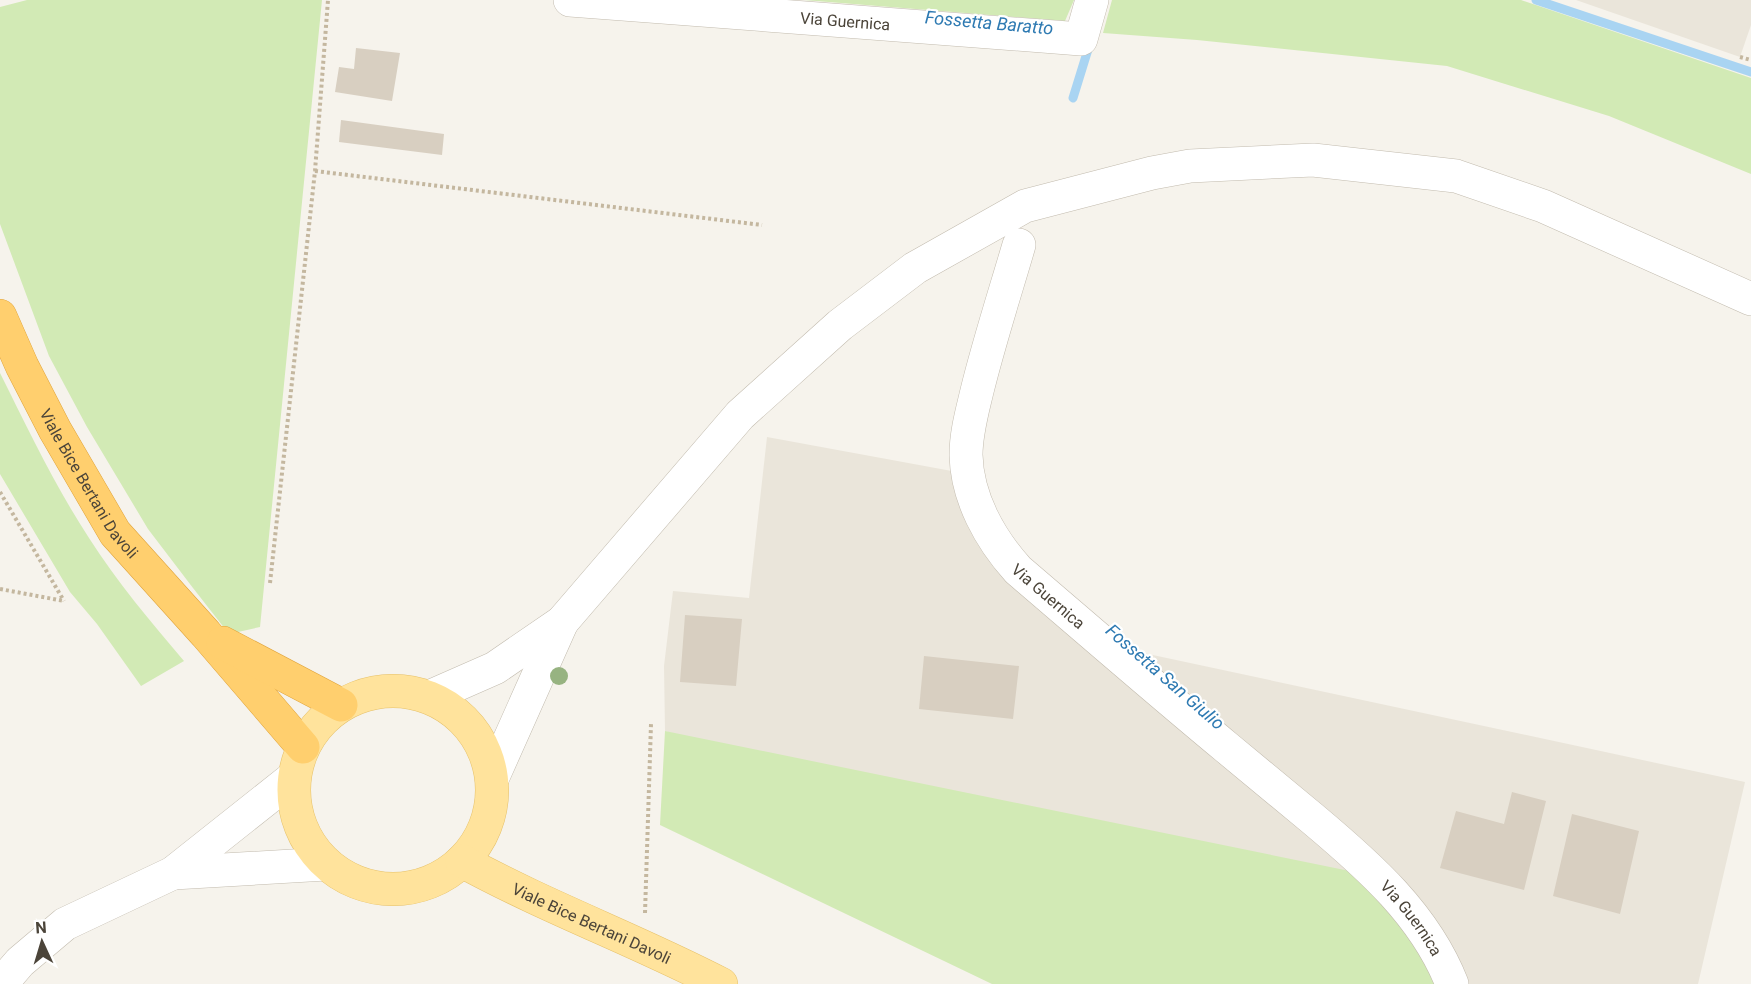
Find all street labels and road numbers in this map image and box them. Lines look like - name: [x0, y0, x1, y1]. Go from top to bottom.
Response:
- street label: Via Guernica: [799, 9, 891, 34]
- street label: Viale Bice Bertani Davoli: [36, 406, 142, 562]
- street label: Via Guernica: [1008, 560, 1089, 633]
- street label: Via Guernica: [1376, 877, 1446, 959]
- street label: Viale Bice Bertani Davoli: [509, 879, 674, 968]

